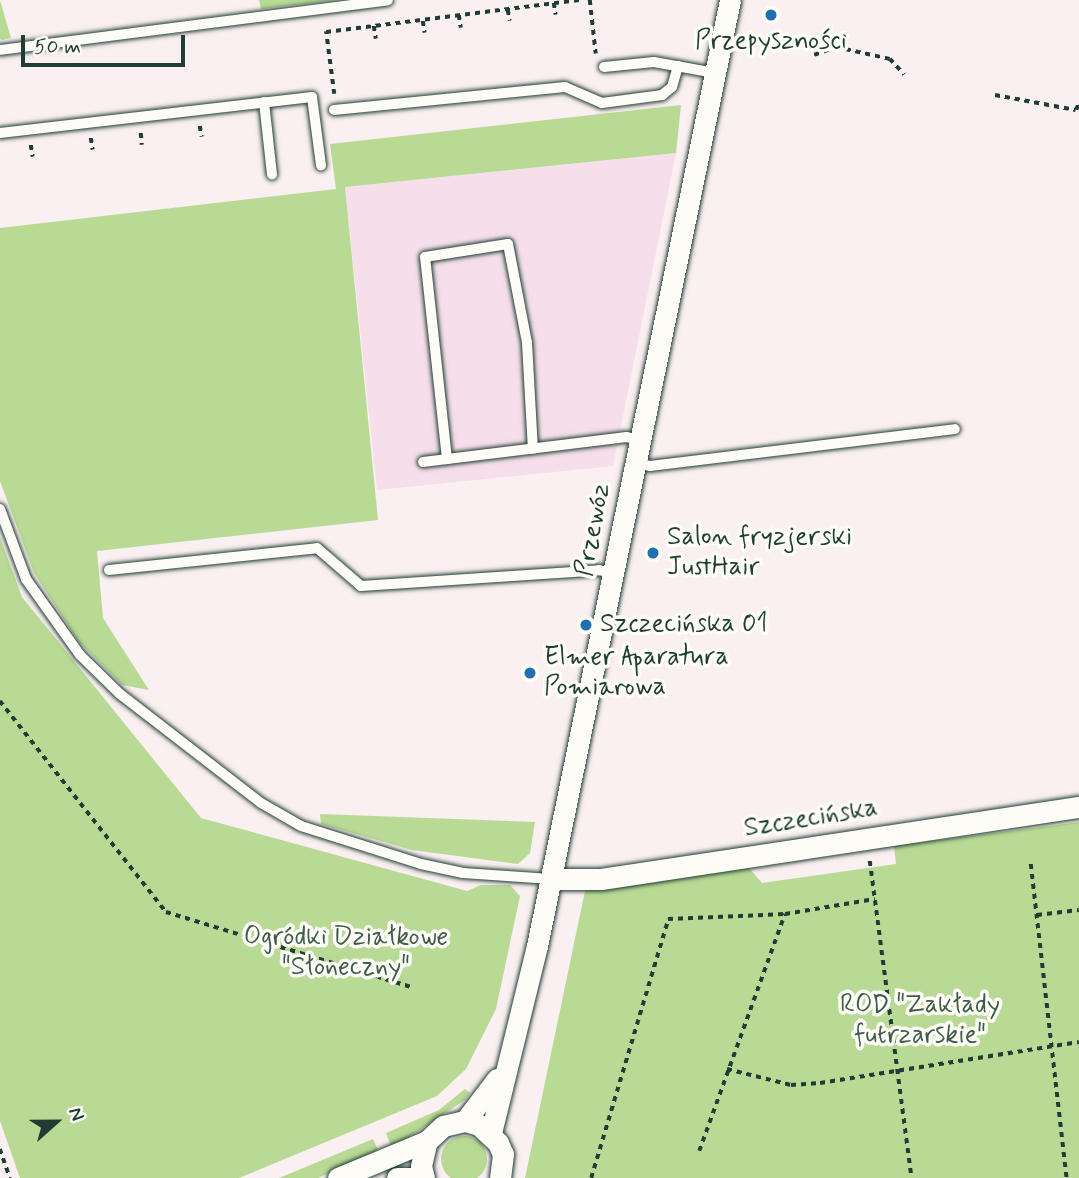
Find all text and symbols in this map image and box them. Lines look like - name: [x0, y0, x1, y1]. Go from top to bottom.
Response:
- marker: Przepyszności: [763, 7, 779, 23]
- scale bar: [24, 21, 189, 65]
- place label: Przepyszności: [695, 26, 847, 58]
- text: 50 m: [34, 33, 81, 61]
- street label: Przewóz: [570, 481, 618, 579]
- place label: Salon fryzjerski JustHair: [667, 522, 852, 584]
- marker: Salon fryzjerski JustHair: [645, 545, 661, 561]
- place label: Szczecińska 01: [600, 609, 768, 641]
- marker: Szczecińska 01: [578, 617, 594, 633]
- place label: Elmer Aparatura Pomiarowa: [544, 642, 729, 704]
- marker: Elmer Aparatura Pomiarowa: [522, 665, 538, 681]
- street label: Szczecińska: [742, 793, 880, 845]
- park label: Ogródki Działkowe "Słoneczny": [245, 922, 447, 984]
- park label: ROD "Zakłady futrzarskie": [840, 990, 1000, 1052]
- north arrow: [21, 1087, 91, 1157]
- text: N: [62, 1104, 90, 1125]

